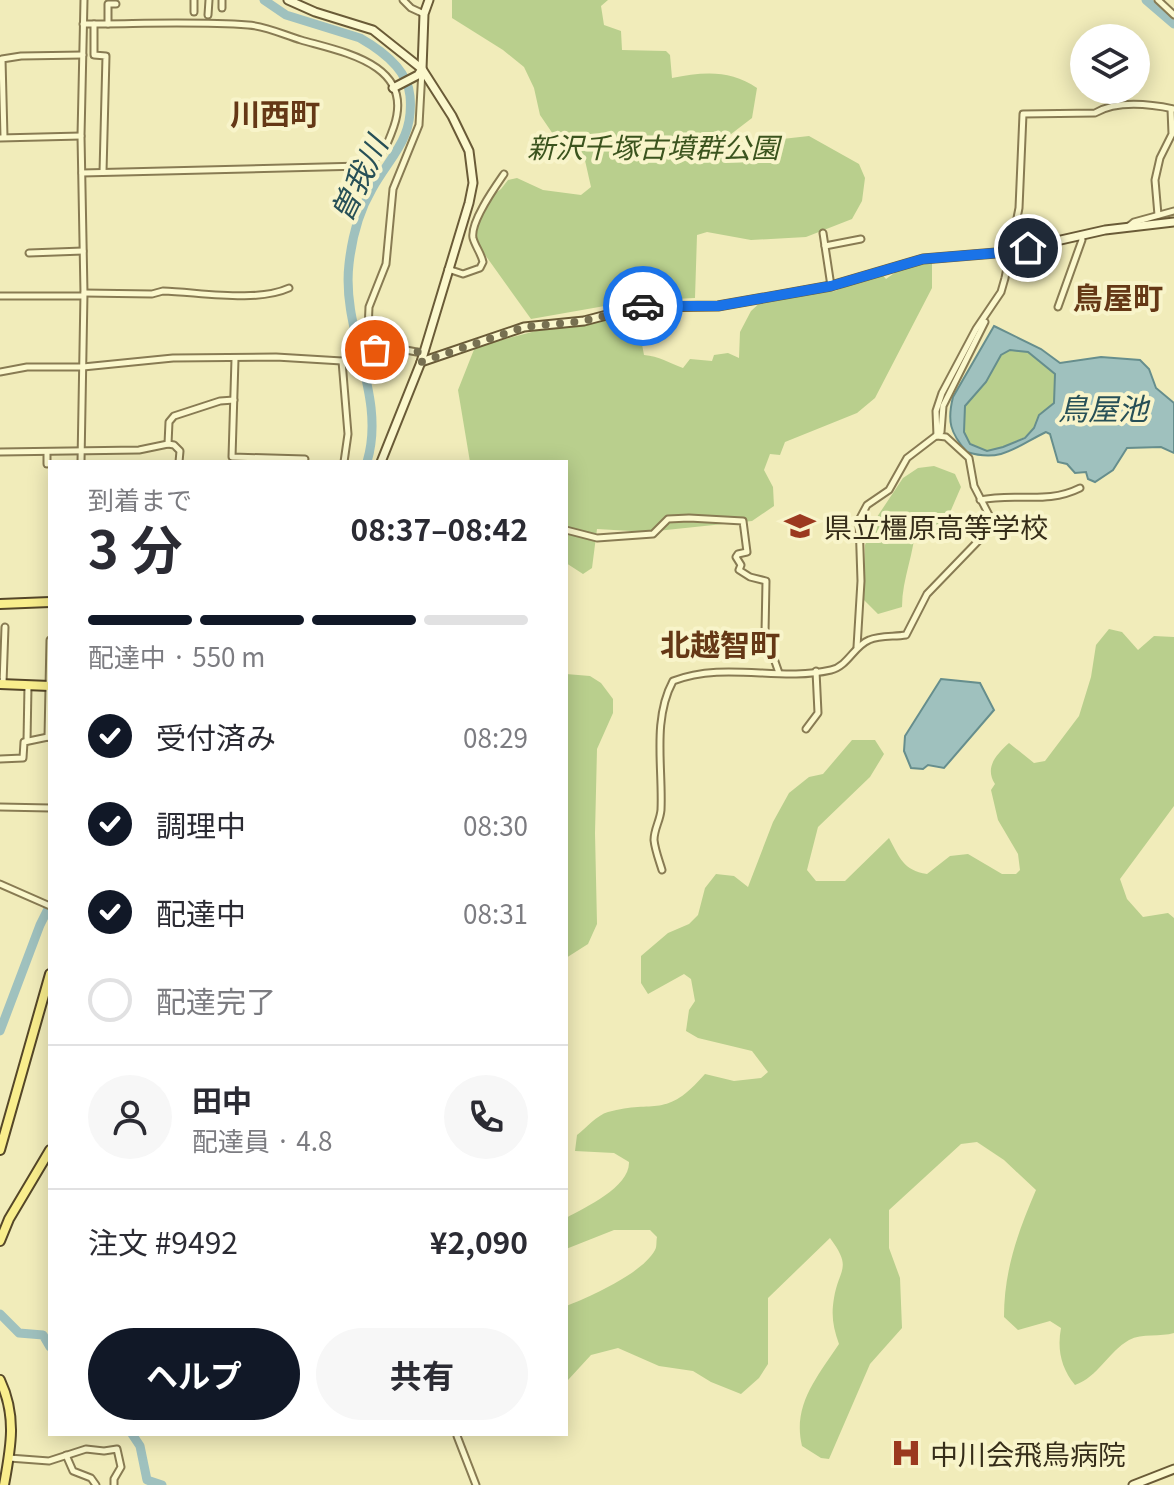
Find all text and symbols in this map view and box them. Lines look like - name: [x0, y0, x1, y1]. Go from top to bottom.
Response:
- map controls: [1070, 24, 1150, 104]
- button: layers: [1070, 24, 1150, 104]
- district label: 川西町: [230, 90, 320, 134]
- water label: 曽我川: [317, 125, 398, 228]
- park label: 新沢千塚古墳群公園: [527, 126, 783, 166]
- pin: [994, 214, 1062, 282]
- icon: home: [1006, 226, 1050, 270]
- courier: [603, 266, 683, 346]
- district label: 鳥屋町: [1073, 274, 1163, 318]
- icon: car: [621, 284, 665, 328]
- pin: [341, 316, 409, 384]
- icon: bag: [353, 328, 397, 372]
- water label: 鳥屋池: [1058, 385, 1151, 429]
- text: 到着まで: [88, 480, 192, 517]
- text: 08:37–08:42: [351, 506, 528, 550]
- place label: 県立橿原高等学校: [824, 506, 1048, 546]
- text: 3 分: [88, 509, 182, 584]
- school or university icon: 県立橿原高等学校: [783, 509, 817, 543]
- district label: 北越智町: [660, 621, 780, 665]
- text: 配達中 · 550 m: [88, 637, 265, 674]
- icon: check: [88, 714, 132, 758]
- text: 受付済み: [156, 714, 276, 758]
- text: 08:29: [463, 718, 528, 755]
- icon: check: [88, 802, 132, 846]
- text: 調理中: [156, 802, 246, 846]
- text: 08:30: [463, 806, 528, 843]
- icon: check: [88, 890, 132, 934]
- text: 配達中: [156, 890, 246, 934]
- text: 08:31: [463, 894, 528, 931]
- text: 配達完了: [156, 978, 276, 1022]
- button: person: [88, 1075, 172, 1159]
- button: phone: [444, 1075, 528, 1159]
- text: 田中: [192, 1077, 252, 1121]
- text: 配達員 · 4.8: [192, 1121, 332, 1158]
- text: 注文 #9492: [88, 1219, 238, 1263]
- text: ¥2,090: [430, 1219, 528, 1263]
- button: ヘルプ: [88, 1328, 300, 1420]
- button: 共有: [316, 1328, 528, 1420]
- place label: 中川会飛鳥病院: [930, 1433, 1126, 1473]
- hospital icon: 中川会飛鳥病院: [889, 1436, 923, 1470]

